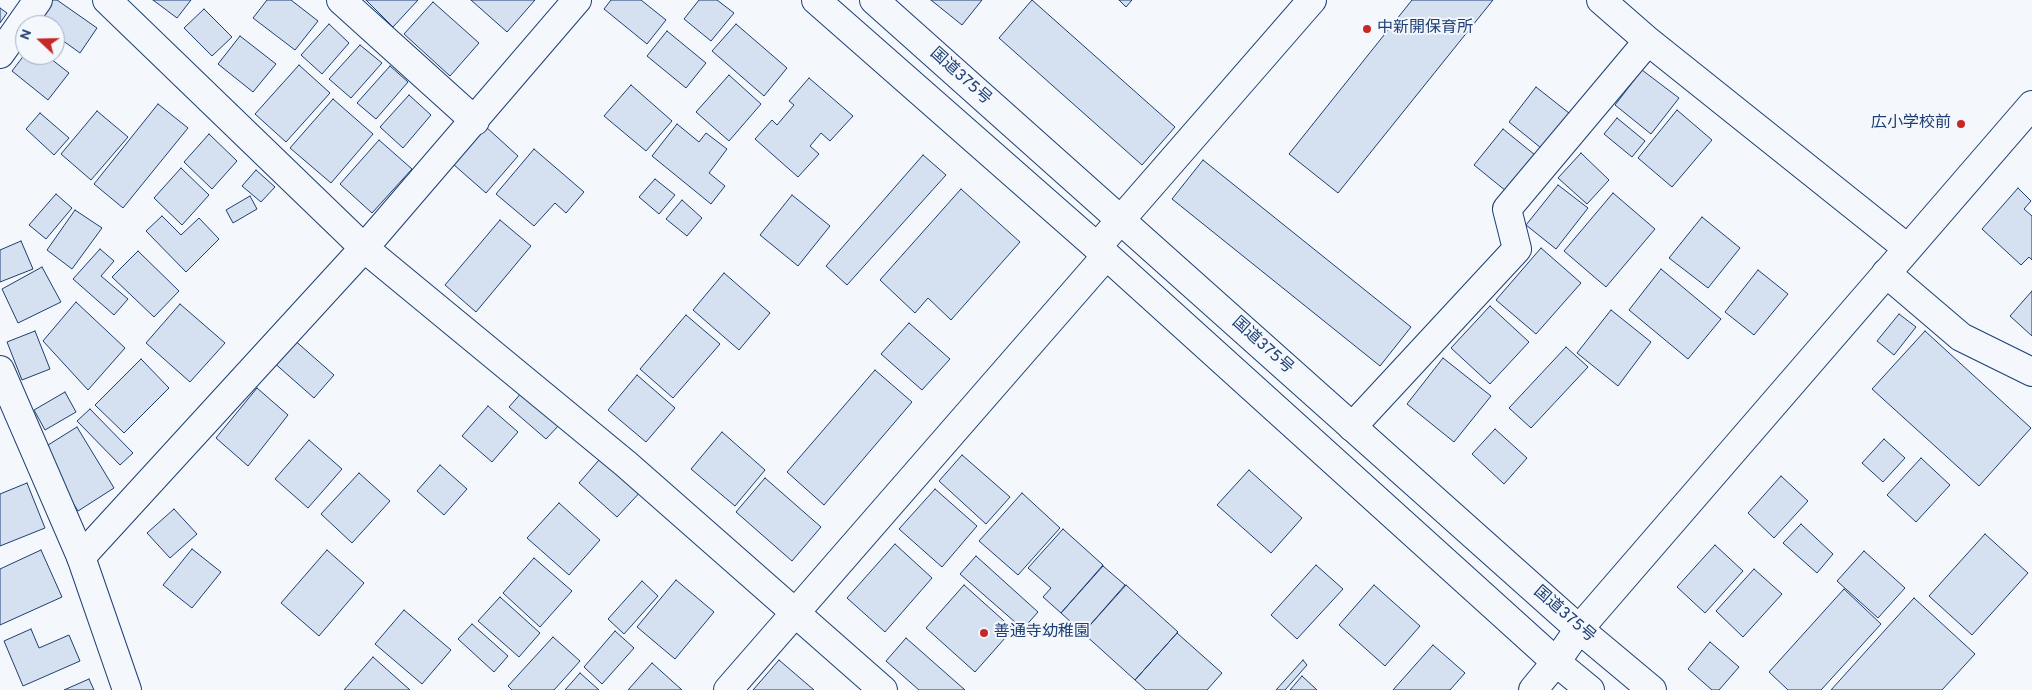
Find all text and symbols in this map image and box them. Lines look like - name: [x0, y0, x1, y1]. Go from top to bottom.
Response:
- north arrow: [15, 15, 65, 65]
- place label: 中新開保育所: [1377, 19, 1473, 39]
- marker: 中新開保育所: [1361, 23, 1373, 35]
- text: N: [17, 27, 36, 43]
- street label: 国道375号: [925, 45, 995, 109]
- place label: 広小学校前: [1871, 114, 1951, 134]
- marker: 広小学校前: [1955, 118, 1967, 130]
- street label: 国道375号: [1227, 314, 1297, 378]
- street label: 国道375号: [1529, 583, 1599, 647]
- place label: 善通寺幼稚園: [994, 623, 1090, 643]
- marker: 善通寺幼稚園: [978, 627, 990, 639]

